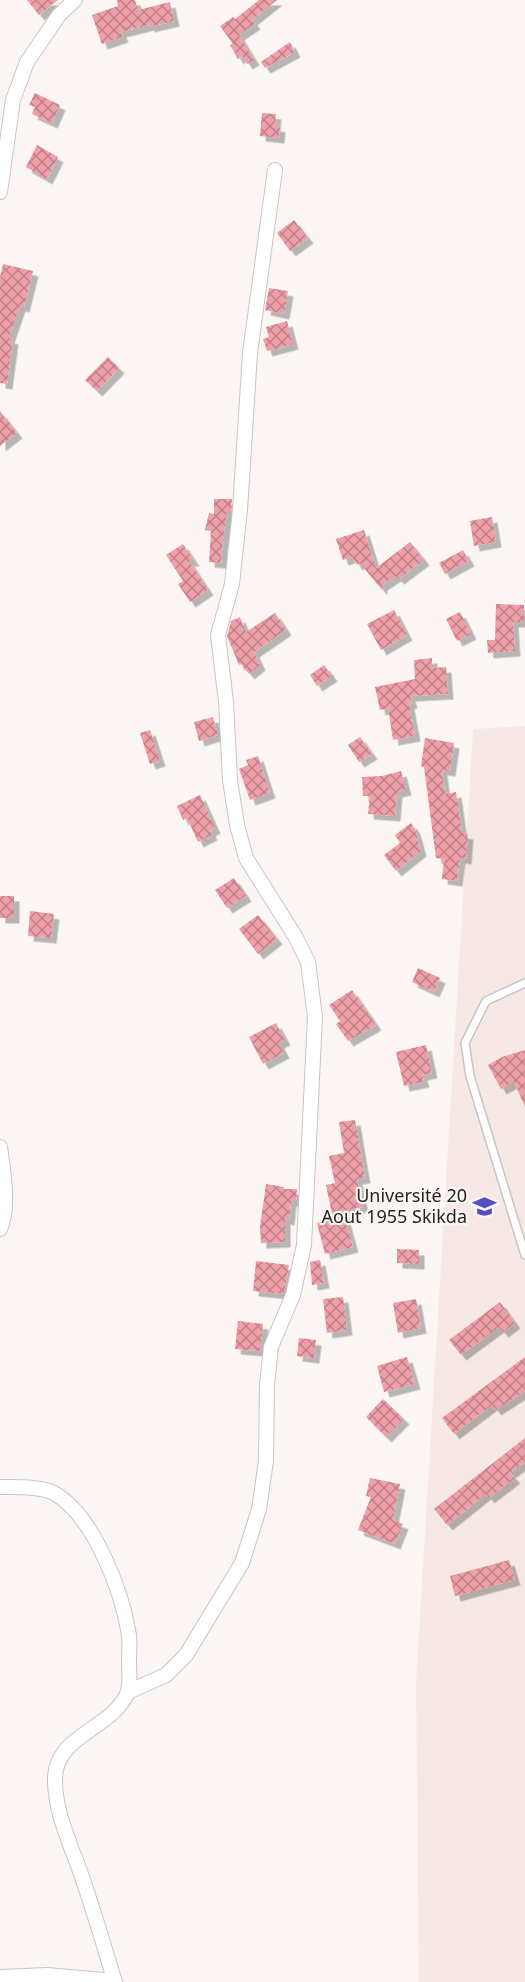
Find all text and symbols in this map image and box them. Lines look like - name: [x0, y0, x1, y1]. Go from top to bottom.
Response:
- place label: Université 20 Aout 1955 Skikda: [322, 1183, 467, 1228]
- school or university icon: Université 20 Aout 1955 Skikda: [472, 1193, 498, 1219]

